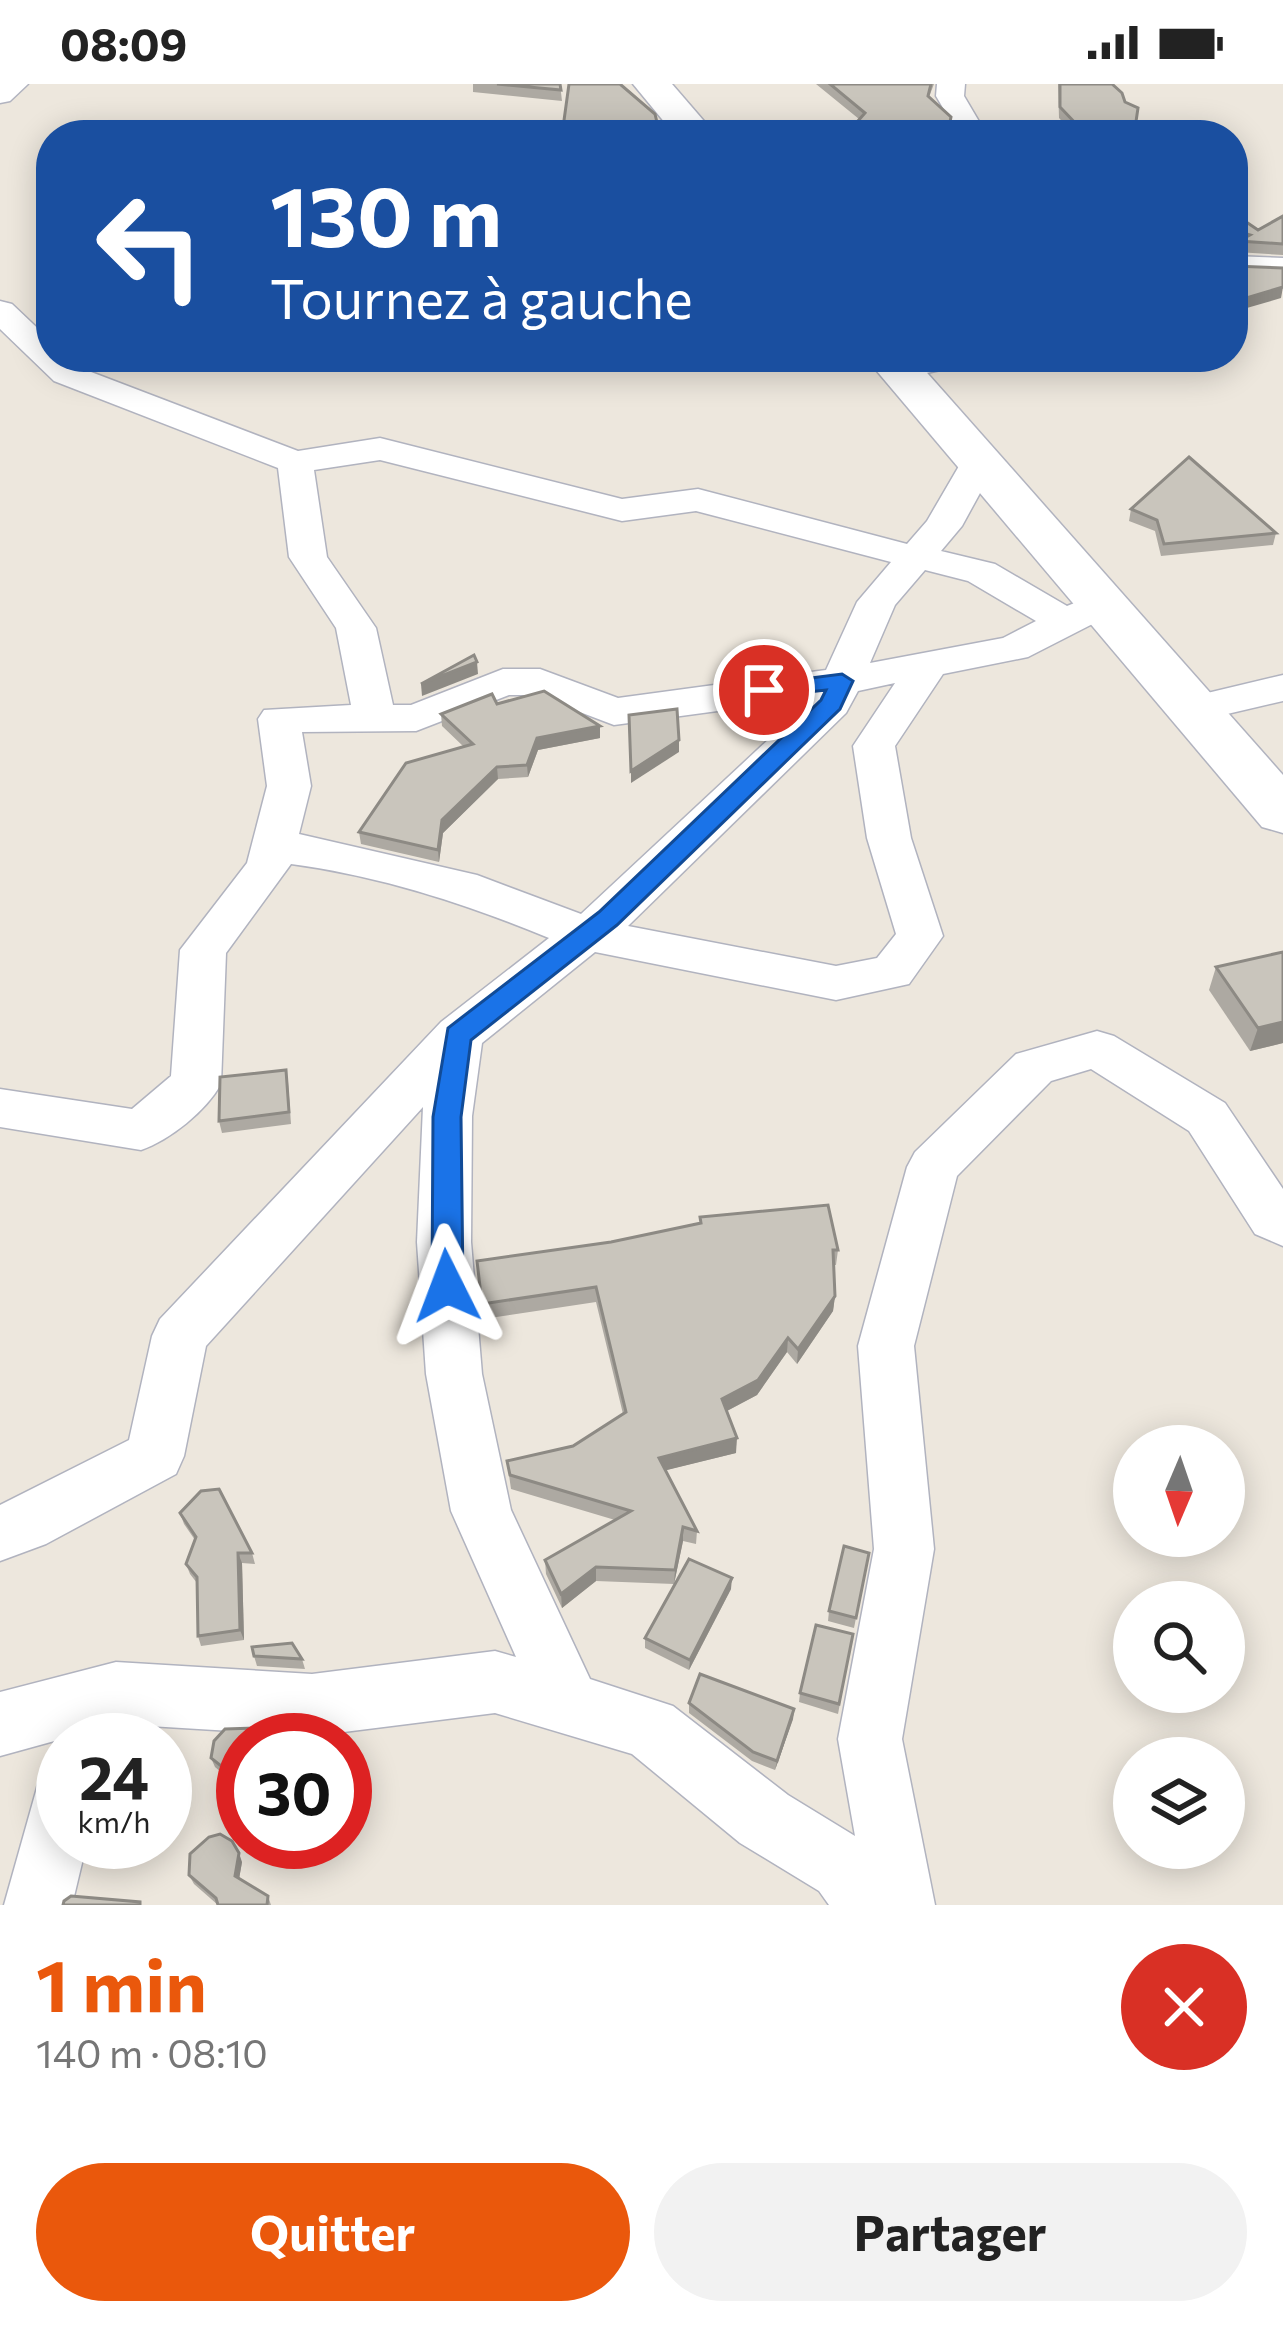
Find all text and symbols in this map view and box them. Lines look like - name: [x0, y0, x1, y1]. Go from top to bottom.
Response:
- text: 08:09: [60, 15, 187, 70]
- text: 130 m: [270, 162, 502, 264]
- icon: left: [72, 168, 228, 324]
- text: Tournez à gauche: [270, 264, 693, 330]
- pin: [713, 639, 815, 741]
- icon: arrive: [731, 657, 797, 723]
- position arrow: [384, 1223, 510, 1349]
- north arrow: [1113, 1425, 1245, 1557]
- map controls: [1113, 1425, 1245, 1869]
- button: search: [1113, 1581, 1245, 1713]
- speed limit sign: 30: [216, 1713, 372, 1869]
- button: layers: [1113, 1737, 1245, 1869]
- text: 24: [79, 1739, 149, 1812]
- text: km/h: [78, 1802, 150, 1839]
- text: 1 min: [36, 1939, 207, 2027]
- button: close: [1121, 1944, 1247, 2070]
- text: 140 m · 08:10: [36, 2028, 268, 2076]
- button: Quitter: [36, 2163, 630, 2301]
- button: Partager: [654, 2163, 1247, 2301]

